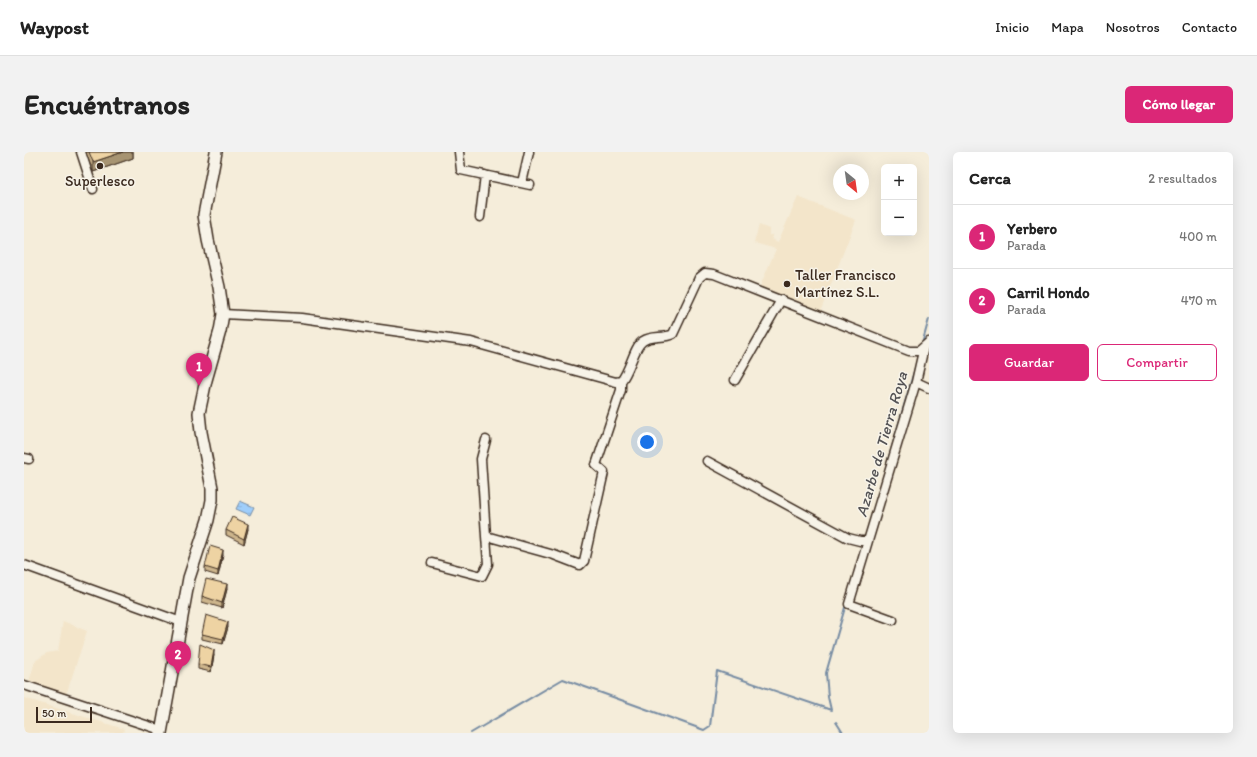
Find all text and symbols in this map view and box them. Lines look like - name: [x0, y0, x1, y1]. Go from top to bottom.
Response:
- text: Waypost: [20, 16, 89, 39]
- text: Inicio: [995, 19, 1029, 36]
- text: Mapa: [1051, 19, 1084, 36]
- text: Nosotros: [1106, 19, 1160, 36]
- text: Contacto: [1182, 19, 1237, 36]
- button: Cómo llegar: [1125, 86, 1233, 123]
- text: Encuéntranos: [24, 87, 190, 121]
- marker: Superlesco: [95, 161, 105, 171]
- north arrow: [833, 164, 869, 200]
- map controls: [881, 164, 917, 236]
- button: +: [881, 164, 917, 200]
- text: Cerca: [969, 168, 1011, 188]
- text: 2 resultados: [1148, 171, 1217, 186]
- place label: Superlesco: [65, 172, 135, 190]
- button: −: [881, 200, 917, 236]
- text: Yerbero: [1007, 220, 1057, 238]
- text: 1: [979, 229, 985, 244]
- text: 400 m: [1179, 229, 1217, 244]
- text: Parada: [1007, 238, 1046, 253]
- place label: Taller Francisco Martínez S.L.: [795, 266, 896, 301]
- marker: Taller Francisco Martínez S.L.: [782, 279, 792, 289]
- text: Carril Hondo: [1007, 284, 1090, 302]
- text: 2: [979, 293, 985, 308]
- text: 470 m: [1181, 293, 1217, 308]
- text: Parada: [1007, 302, 1046, 317]
- button: Guardar: [969, 344, 1089, 381]
- button: Compartir: [1097, 344, 1217, 381]
- pin: 1: [186, 353, 212, 386]
- water label: Azarbe de Tierra Roya: [852, 368, 912, 519]
- your location: [637, 432, 657, 452]
- pin: 2: [165, 641, 191, 674]
- scale bar: [36, 705, 92, 724]
- text: 50 m: [42, 707, 66, 720]

